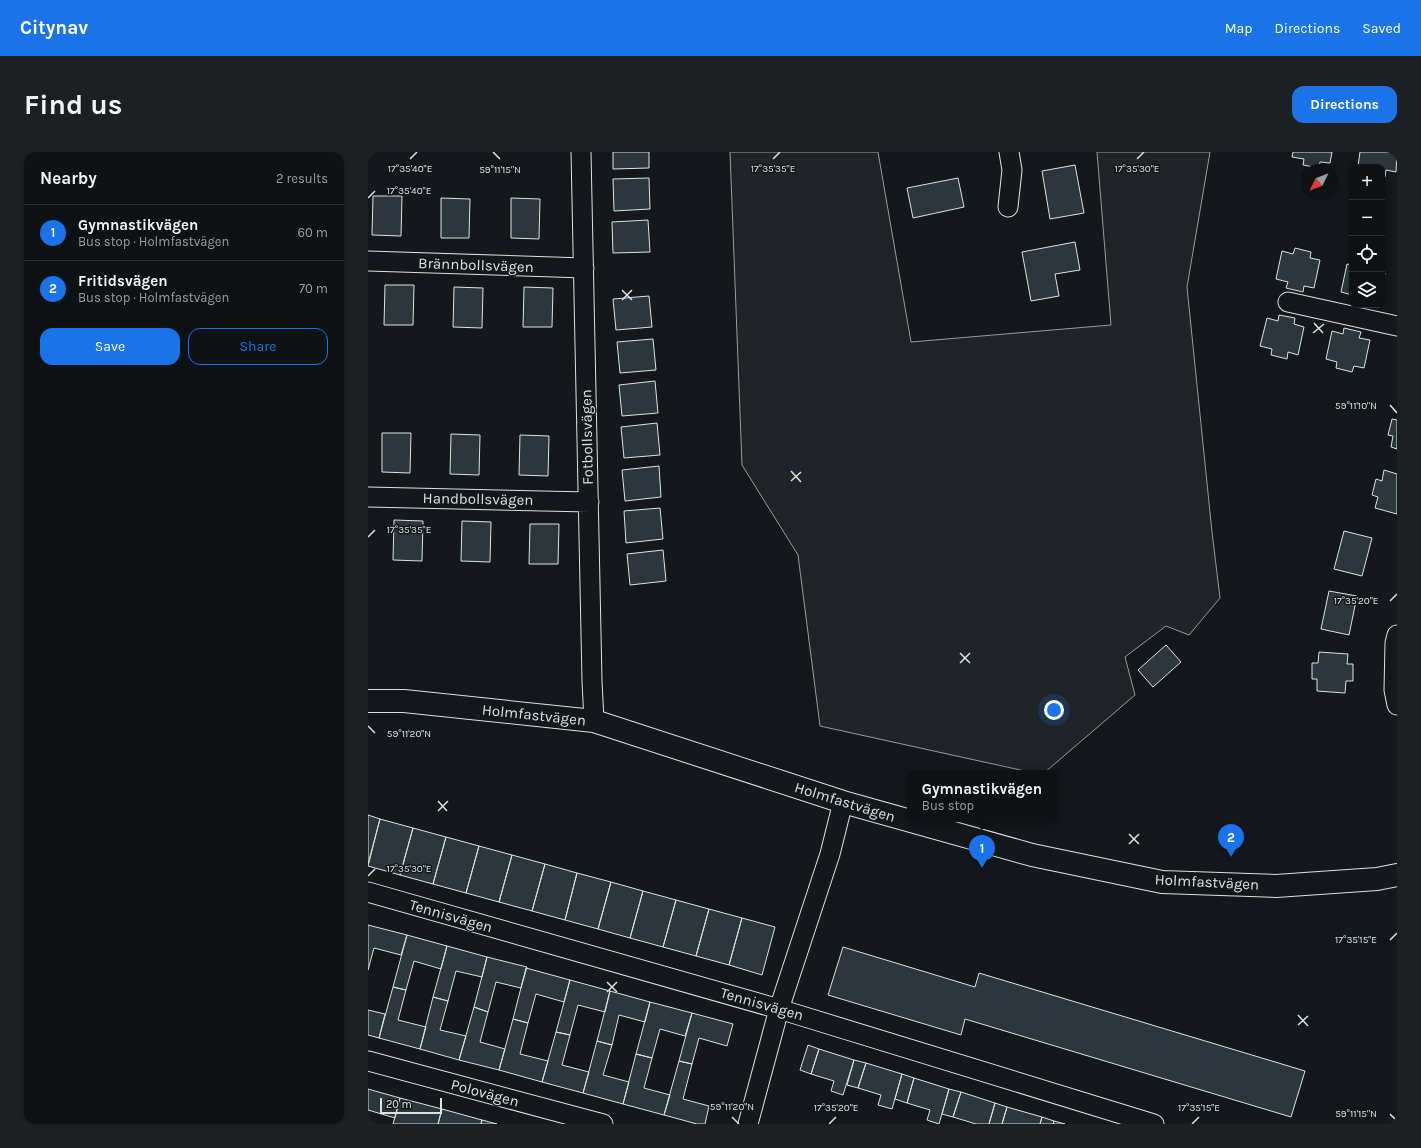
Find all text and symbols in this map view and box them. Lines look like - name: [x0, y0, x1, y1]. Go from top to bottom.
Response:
- text: Citynav: [20, 17, 88, 39]
- text: Map: [1225, 20, 1253, 37]
- text: Directions: [1275, 20, 1340, 37]
- text: Saved: [1362, 20, 1401, 37]
- button: Directions: [1292, 86, 1397, 123]
- text: Find us: [24, 88, 123, 121]
- text: 17°35'40"E: [388, 163, 432, 175]
- text: 17°35'35"E: [751, 163, 795, 175]
- text: 17°35'30"E: [1115, 163, 1159, 175]
- text: 59°11'15"N: [479, 164, 521, 176]
- north arrow: [1301, 164, 1337, 200]
- map controls: [1349, 164, 1385, 308]
- button: +: [1349, 164, 1385, 200]
- text: Nearby: [40, 168, 97, 188]
- text: 2 results: [276, 171, 328, 186]
- text: 17°35'40"E: [387, 185, 431, 197]
- button: −: [1349, 200, 1385, 236]
- text: Gymnastikvägen: [78, 216, 198, 234]
- text: 1: [51, 225, 55, 240]
- text: 60 m: [298, 225, 328, 240]
- text: Bus stop · Holmfastvägen: [78, 234, 229, 249]
- button: locate: [1349, 236, 1385, 272]
- street label: Brännbollsvägen: [418, 254, 534, 276]
- text: Fritidsvägen: [78, 272, 168, 290]
- button: layers: [1349, 272, 1385, 308]
- text: 2: [49, 281, 57, 296]
- text: 70 m: [299, 281, 328, 296]
- text: Bus stop · Holmfastvägen: [78, 290, 229, 305]
- button: Save: [40, 328, 180, 365]
- button: Share: [188, 328, 328, 365]
- street label: Fotbollsvägen: [577, 389, 597, 485]
- text: 59°11'10"N: [1335, 400, 1377, 412]
- street label: Handbollsvägen: [423, 489, 533, 509]
- text: 17°35'35"E: [387, 524, 431, 536]
- text: 17°35'20"E: [1334, 595, 1378, 607]
- your location: [1044, 700, 1064, 720]
- street label: Holmfastvägen: [481, 701, 587, 729]
- text: 59°11'20"N: [387, 728, 431, 740]
- popup: [907, 770, 1057, 822]
- street label: Holmfastvägen: [792, 778, 898, 826]
- text: Gymnastikvägen: [922, 780, 1042, 798]
- text: Bus stop: [922, 798, 974, 813]
- pin: 2: [1218, 824, 1244, 857]
- pin: 1: [969, 835, 995, 868]
- text: 17°35'30"E: [387, 863, 431, 875]
- street label: Holmfastvägen: [1154, 870, 1260, 894]
- street label: Tennisvägen: [407, 896, 495, 936]
- text: 17°35'15"E: [1335, 934, 1377, 946]
- street label: Tennisvägen: [718, 984, 806, 1024]
- street label: Polovägen: [449, 1075, 521, 1111]
- scale bar: [380, 1096, 442, 1115]
- text: 20 m: [386, 1098, 412, 1111]
- text: 59°11'20"N: [710, 1101, 754, 1113]
- text: 17°35'20"E: [814, 1102, 858, 1114]
- text: 17°35'15"E: [1178, 1102, 1220, 1114]
- text: 59°11'15"N: [1335, 1108, 1377, 1120]

